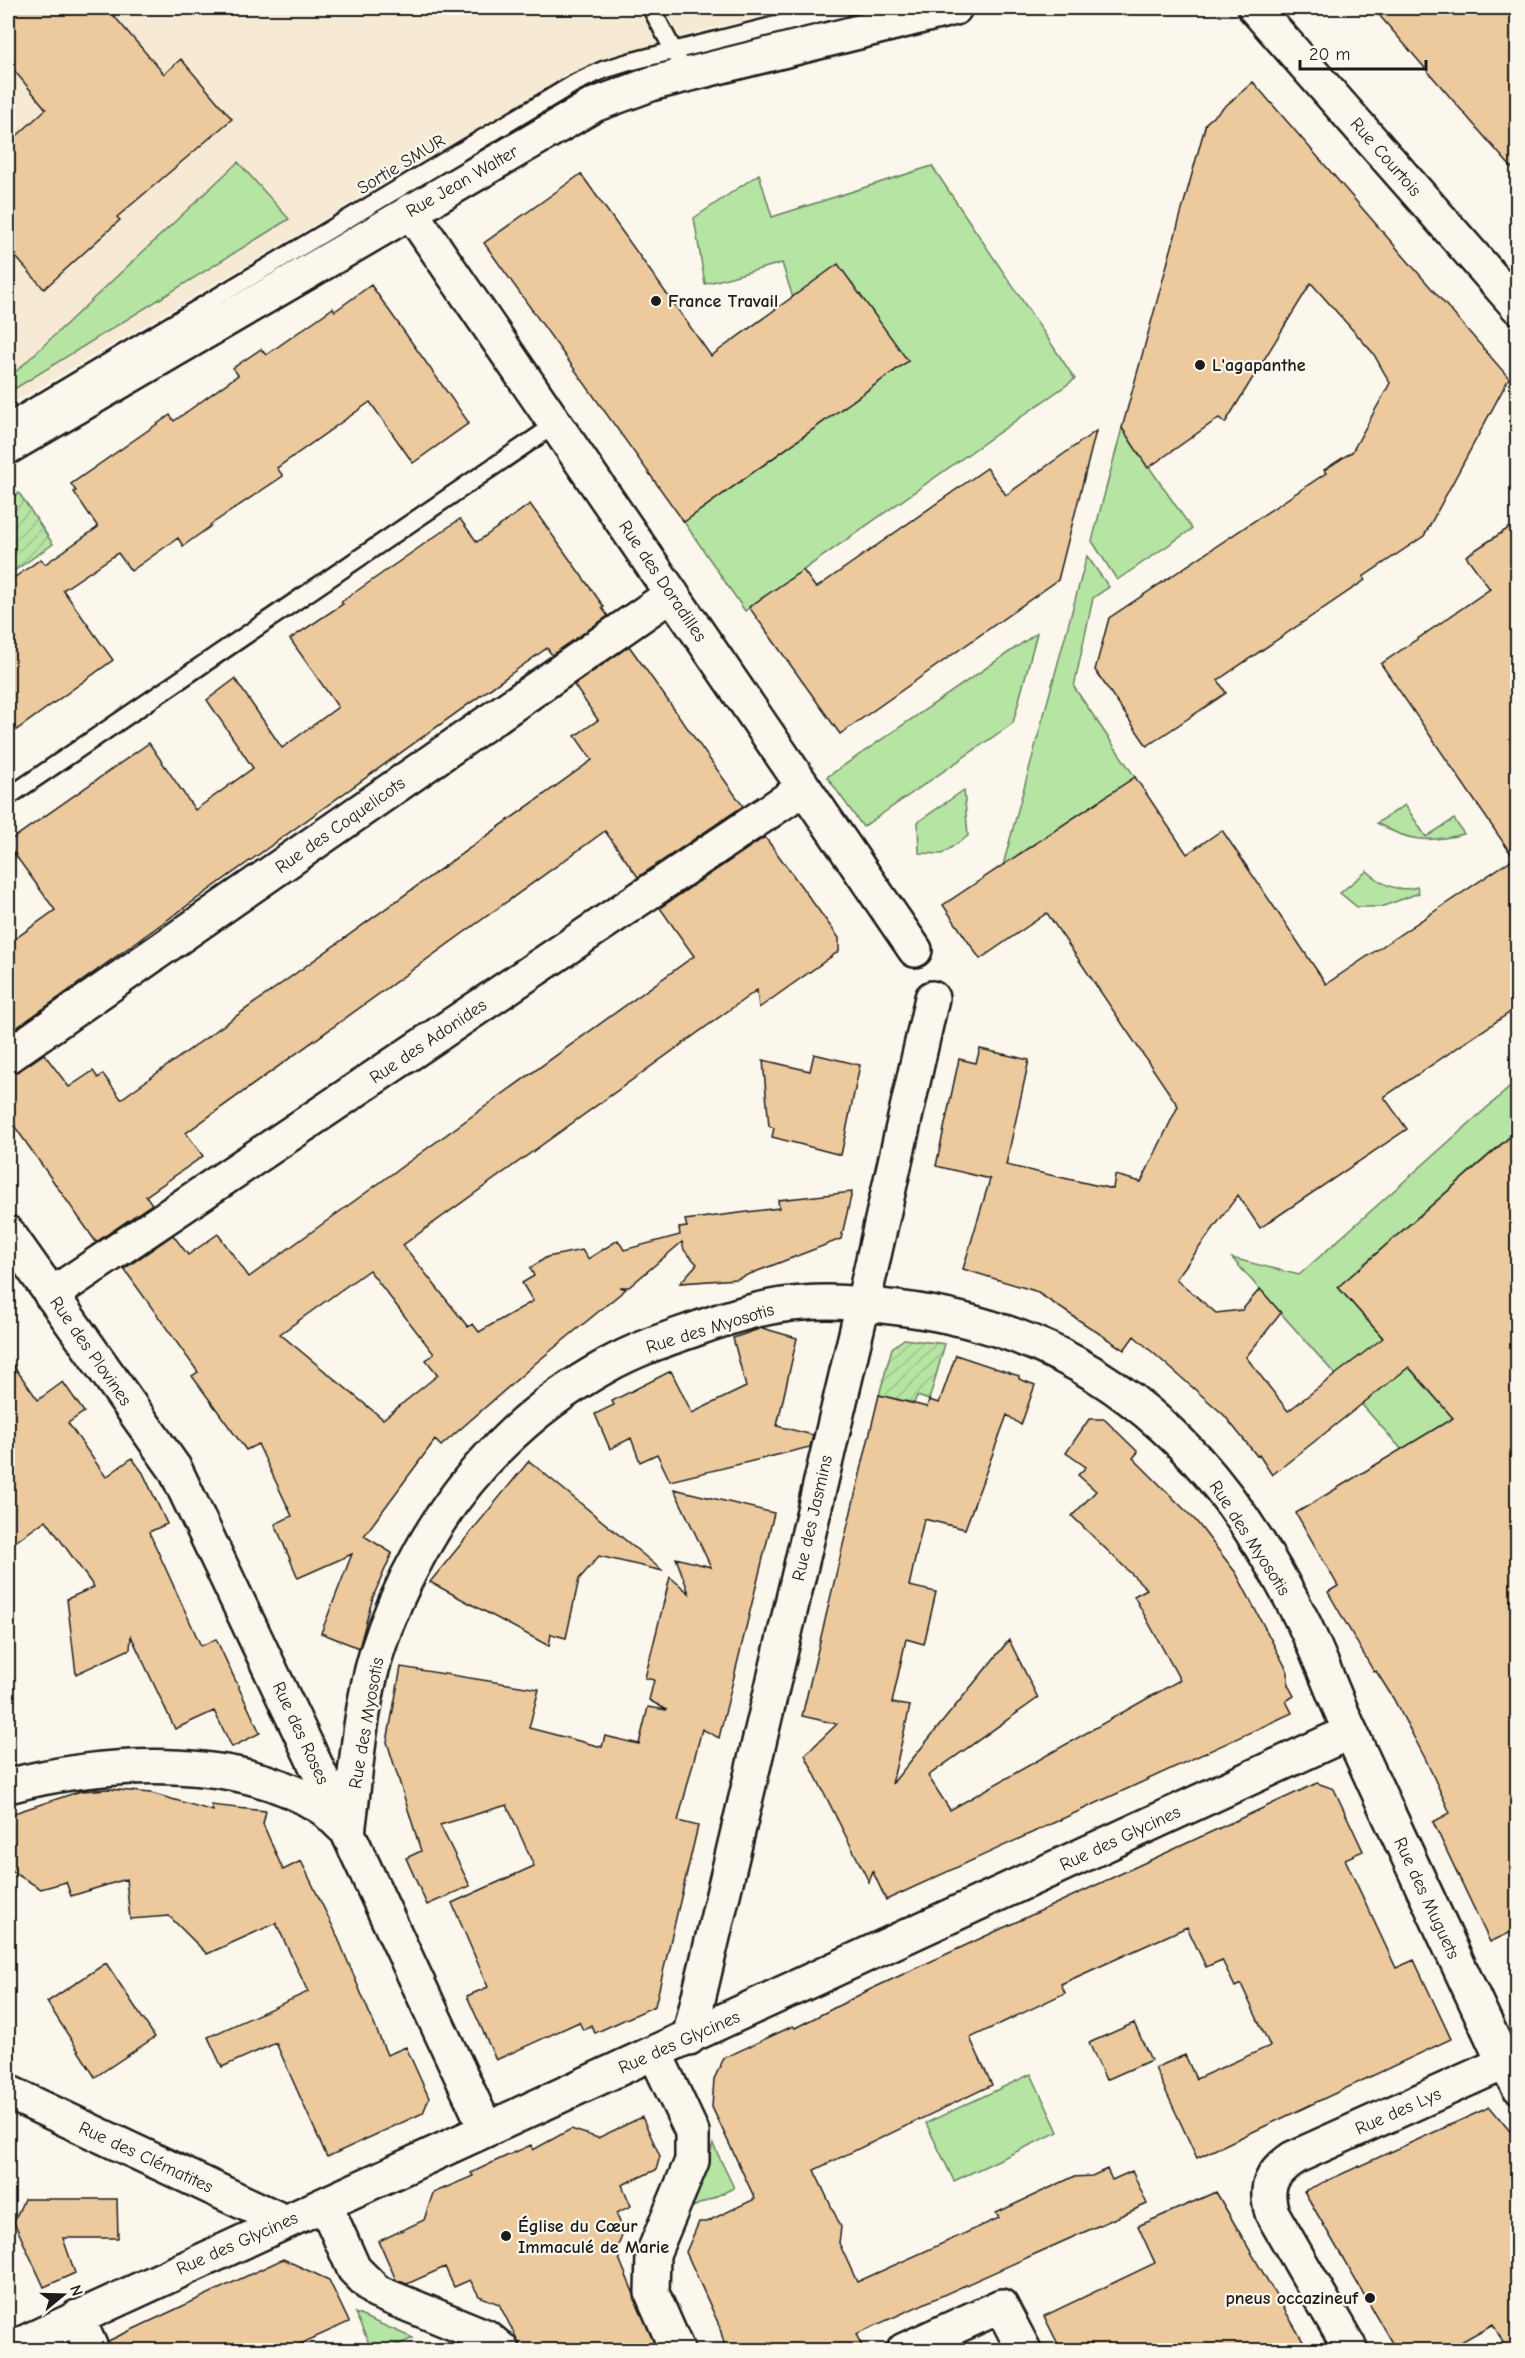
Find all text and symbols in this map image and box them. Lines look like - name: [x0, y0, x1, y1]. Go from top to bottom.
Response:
- scale bar: [1300, 33, 1426, 71]
- text: 20 m: [1309, 44, 1350, 65]
- street label: Rue Courtois: [1346, 114, 1426, 201]
- street label: Sortie SMUR: [353, 130, 449, 199]
- street label: Rue Jean Walter: [403, 140, 523, 222]
- place label: France Travail: [668, 291, 778, 312]
- marker: France Travail: [649, 294, 663, 308]
- place label: L'agapanthe: [1212, 355, 1306, 376]
- marker: L'agapanthe: [1193, 358, 1207, 372]
- street label: Rue des Doradilles: [614, 517, 711, 646]
- street label: Rue des Coquelicots: [271, 773, 409, 878]
- street label: Rue des Adonides: [366, 995, 491, 1088]
- street label: Rue des Plovines: [45, 1293, 136, 1410]
- street label: Rue des Myosotis: [644, 1299, 777, 1358]
- street label: Rue des Jasmins: [788, 1453, 837, 1583]
- street label: Rue des Myosotis: [1205, 1477, 1295, 1600]
- street label: Rue des Myosotis: [345, 1656, 388, 1790]
- street label: Rue des Roses: [268, 1679, 333, 1788]
- street label: Rue des Glycines: [1056, 1801, 1184, 1876]
- street label: Rue des Muguets: [1389, 1834, 1464, 1962]
- street label: Rue des Glycines: [615, 2006, 743, 2079]
- street label: Rue des Lys: [1352, 2083, 1444, 2140]
- street label: Rue des Clématites: [75, 2117, 216, 2198]
- street label: Rue des Glycines: [173, 2207, 301, 2280]
- place label: Église du Cœur Immaculé de Marie: [518, 2215, 669, 2258]
- marker: Église du Cœur Immaculé de Marie: [499, 2229, 513, 2243]
- north arrow: [33, 2265, 93, 2325]
- text: N: [66, 2283, 86, 2298]
- place label: pneus occazineuf: [1225, 2288, 1359, 2309]
- marker: pneus occazineuf: [1363, 2291, 1377, 2305]

